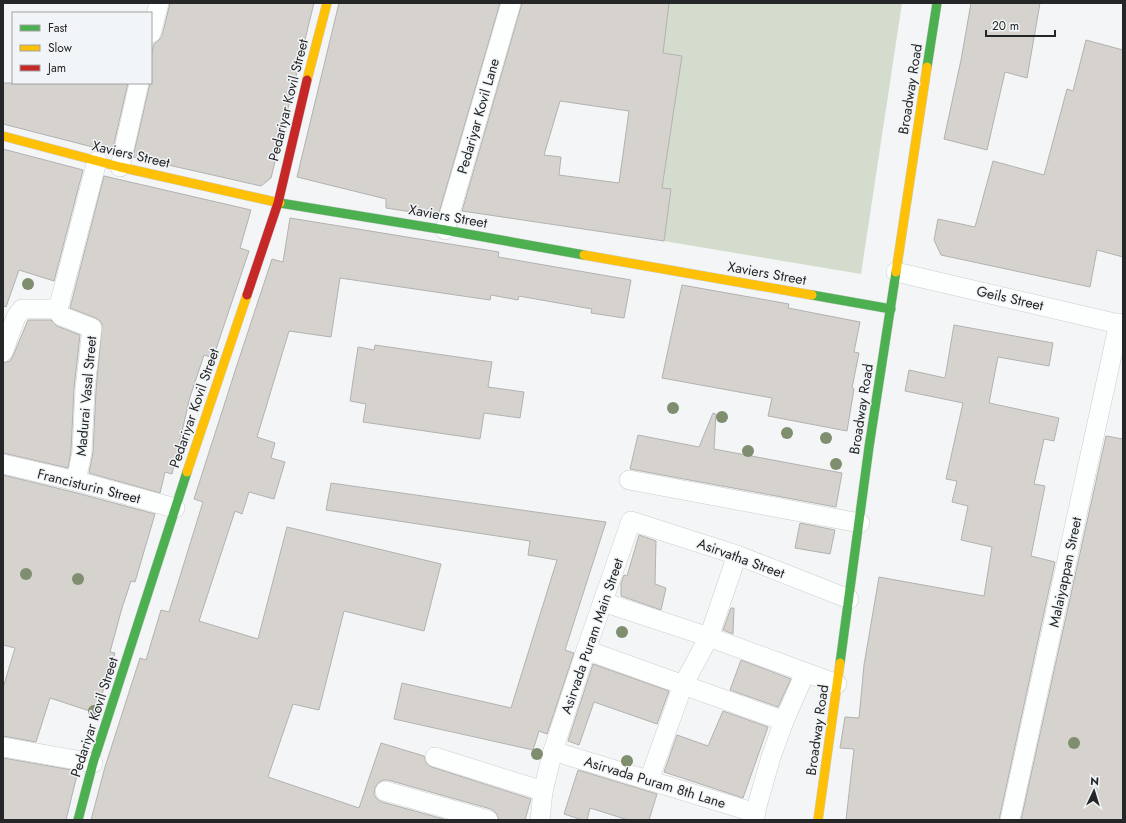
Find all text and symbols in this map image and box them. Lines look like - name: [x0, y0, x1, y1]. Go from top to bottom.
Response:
- legend: [12, 12, 152, 84]
- scale bar: [986, 12, 1055, 38]
- text: 20 m: [992, 17, 1019, 35]
- text: Fast: [48, 19, 67, 37]
- street label: Pedariyar Kovil Street: [263, 36, 313, 163]
- text: Slow: [48, 39, 73, 57]
- street label: Broadway Road: [893, 42, 927, 136]
- street label: Pedariyar Kovil Lane: [452, 56, 504, 176]
- text: Jam: [46, 59, 66, 77]
- street label: Xaviers Street: [90, 135, 173, 173]
- street label: Xaviers Street: [407, 199, 490, 233]
- street label: Xaviers Street: [726, 256, 809, 290]
- street label: Geils Street: [975, 281, 1046, 316]
- street label: Madurai Vasal Street: [71, 334, 101, 457]
- street label: Pedariyar Kovil Street: [164, 345, 224, 470]
- street label: Broadway Road: [844, 362, 878, 456]
- street label: Francisturin Street: [35, 464, 143, 509]
- street label: Malaiyappan Street: [1044, 514, 1087, 629]
- street label: Asirvatha Street: [695, 533, 788, 583]
- street label: Asirvada Puram Main Street: [556, 555, 628, 717]
- street label: Pedariyar Kovil Street: [65, 654, 123, 780]
- street label: Broadway Road: [801, 683, 833, 777]
- street label: Asirvada Puram 8th Lane: [582, 751, 728, 813]
- north arrow: [1074, 771, 1114, 811]
- text: N: [1090, 773, 1100, 789]

